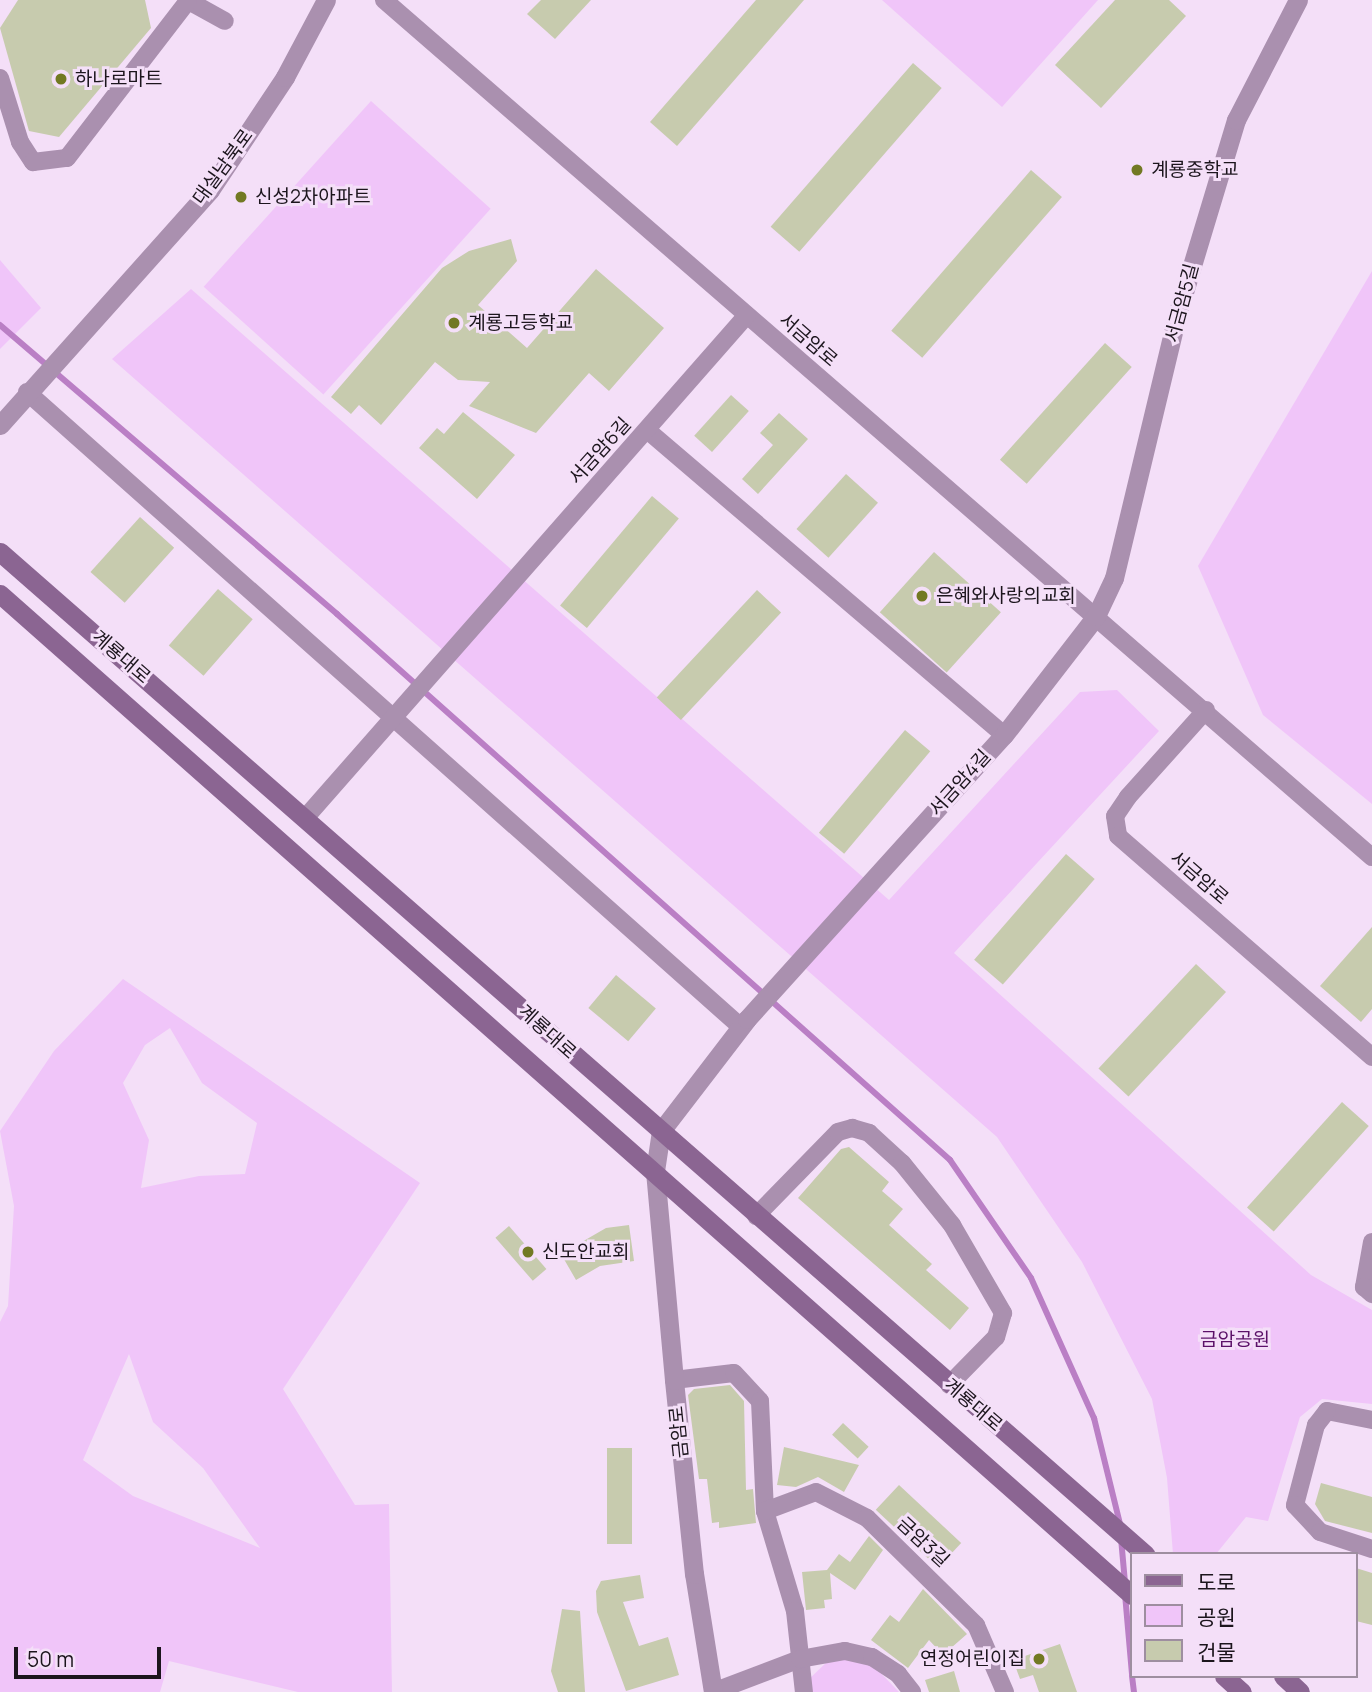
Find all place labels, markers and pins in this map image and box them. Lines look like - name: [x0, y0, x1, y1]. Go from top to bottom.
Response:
- place label: 하나로마트: [75, 68, 162, 90]
- marker: 하나로마트: [53, 71, 69, 87]
- place label: 계룡중학교: [1151, 159, 1238, 181]
- marker: 계룡중학교: [1129, 162, 1145, 178]
- place label: 신성2차아파트: [255, 186, 371, 208]
- marker: 신성2차아파트: [233, 189, 249, 205]
- place label: 계룡고등학교: [468, 312, 573, 334]
- marker: 계룡고등학교: [446, 315, 462, 331]
- place label: 은혜와사랑의교회: [936, 585, 1076, 607]
- marker: 은혜와사랑의교회: [914, 588, 930, 604]
- place label: 신도안교회: [542, 1241, 629, 1263]
- marker: 신도안교회: [520, 1244, 536, 1260]
- place label: 연정어린이집: [920, 1648, 1025, 1670]
- marker: 연정어린이집: [1031, 1651, 1047, 1667]

